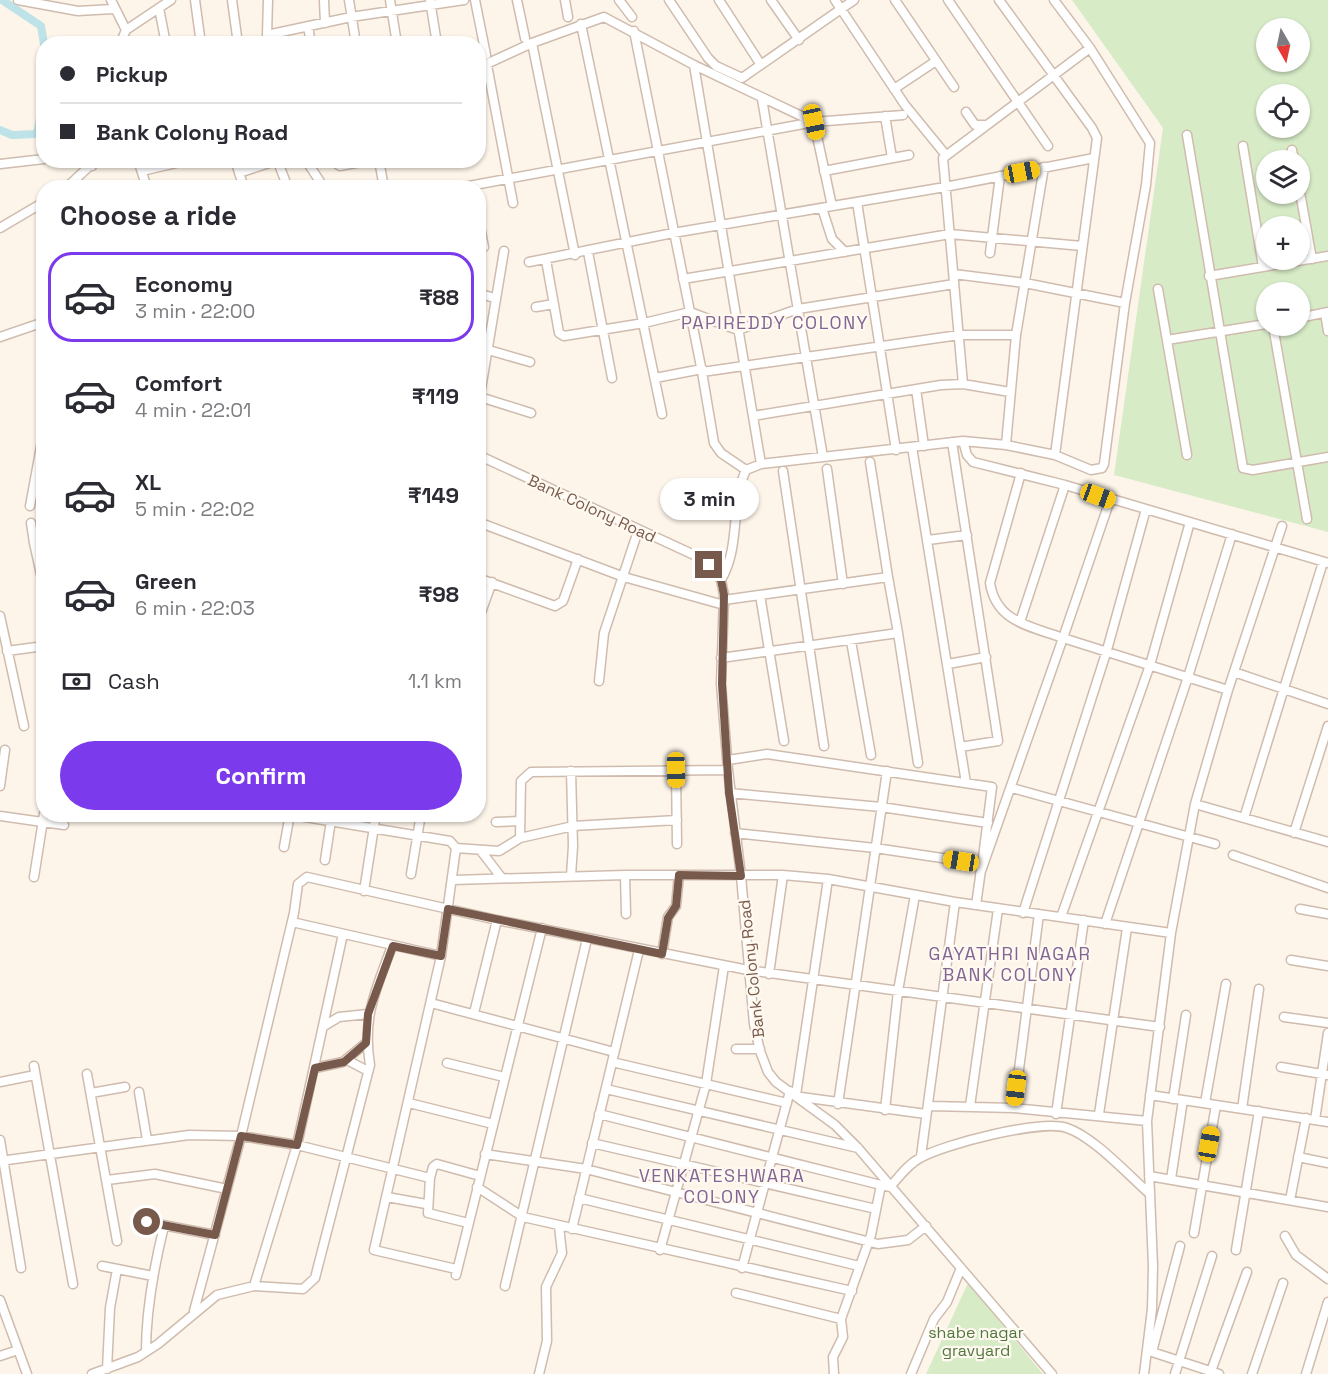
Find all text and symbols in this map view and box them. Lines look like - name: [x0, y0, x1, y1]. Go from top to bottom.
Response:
- north arrow: [1256, 18, 1310, 72]
- map controls: [1256, 18, 1310, 336]
- text: Pickup: [96, 60, 168, 88]
- button: locate: [1256, 84, 1310, 138]
- car: [801, 103, 827, 141]
- text: Bank Colony Road: [96, 118, 288, 146]
- button: layers: [1256, 150, 1310, 204]
- car: [1003, 160, 1041, 184]
- text: Choose a ride: [60, 198, 237, 233]
- button: +: [1256, 216, 1310, 270]
- icon: car: [63, 270, 117, 324]
- text: Economy: [135, 270, 233, 298]
- button: −: [1256, 282, 1310, 336]
- text: ₹88: [419, 283, 459, 311]
- text: 3 min · 22:00: [135, 298, 255, 324]
- district label: PAPIREDDY COLONY: [681, 311, 869, 334]
- icon: car: [63, 369, 117, 423]
- text: Comfort: [135, 369, 223, 397]
- text: ₹119: [412, 382, 459, 410]
- text: 4 min · 22:01: [135, 397, 251, 423]
- icon: car: [63, 468, 117, 522]
- text: XL: [135, 468, 161, 496]
- street label: Bank Colony Road: [524, 470, 659, 547]
- callout: 3 min: [660, 478, 758, 520]
- text: ₹149: [408, 481, 459, 509]
- car: [1078, 481, 1118, 511]
- text: 3 min: [684, 486, 735, 512]
- text: 5 min · 22:02: [135, 496, 255, 522]
- route end: [695, 551, 722, 578]
- icon: car: [63, 567, 117, 621]
- text: Green: [135, 567, 197, 595]
- text: ₹98: [419, 580, 459, 608]
- text: 6 min · 22:03: [135, 595, 255, 621]
- icon: cash: [60, 665, 93, 698]
- text: Cash: [108, 667, 160, 695]
- text: 1.1 km: [408, 668, 462, 694]
- button: Confirm: [60, 741, 462, 810]
- car: [667, 752, 685, 788]
- car: [942, 849, 980, 873]
- street label: Bank Colony Road: [734, 899, 769, 1039]
- district label: GAYATHRI NAGAR BANK COLONY: [929, 942, 1091, 986]
- car: [1005, 1069, 1027, 1107]
- car: [1197, 1125, 1221, 1163]
- district label: VENKATESHWARA COLONY: [639, 1164, 805, 1208]
- route start: [133, 1208, 160, 1235]
- park label: shabe nagar gravyard: [928, 1322, 1024, 1361]

